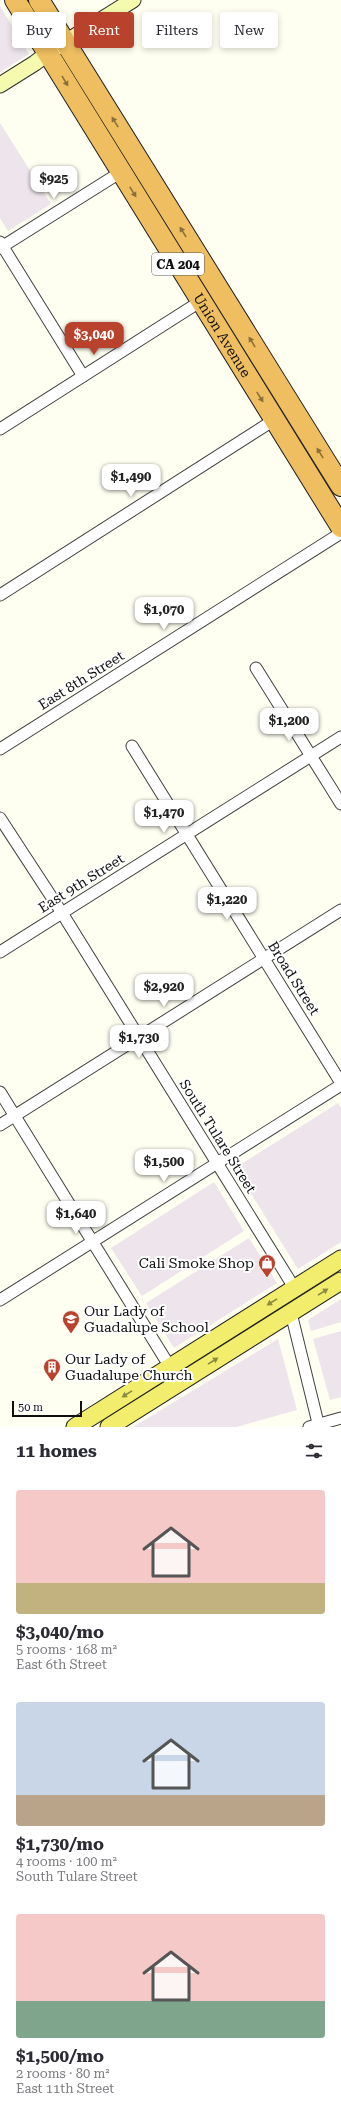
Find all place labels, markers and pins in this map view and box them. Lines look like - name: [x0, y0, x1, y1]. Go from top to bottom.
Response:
- pin: $925: [30, 166, 78, 200]
- pin: $3,040: [61, 322, 127, 356]
- pin: $1,490: [98, 464, 164, 498]
- pin: $1,070: [131, 597, 197, 631]
- pin: $1,200: [256, 708, 322, 742]
- pin: $1,470: [131, 800, 197, 834]
- pin: $1,220: [194, 887, 260, 921]
- pin: $2,920: [131, 974, 197, 1008]
- pin: $1,730: [106, 1025, 172, 1059]
- pin: $1,500: [131, 1149, 197, 1183]
- pin: $1,640: [43, 1201, 109, 1235]
- shop icon: Cali Smoke Shop: [257, 1253, 277, 1278]
- place label: Cali Smoke Shop: [139, 1255, 254, 1271]
- place label: Our Lady of Guadalupe School: [84, 1303, 209, 1335]
- school or university icon: Our Lady of Guadalupe School: [61, 1309, 81, 1334]
- place label: Our Lady of Guadalupe Church: [65, 1351, 193, 1383]
- building icon: Our Lady of Guadalupe Church: [42, 1357, 62, 1382]

